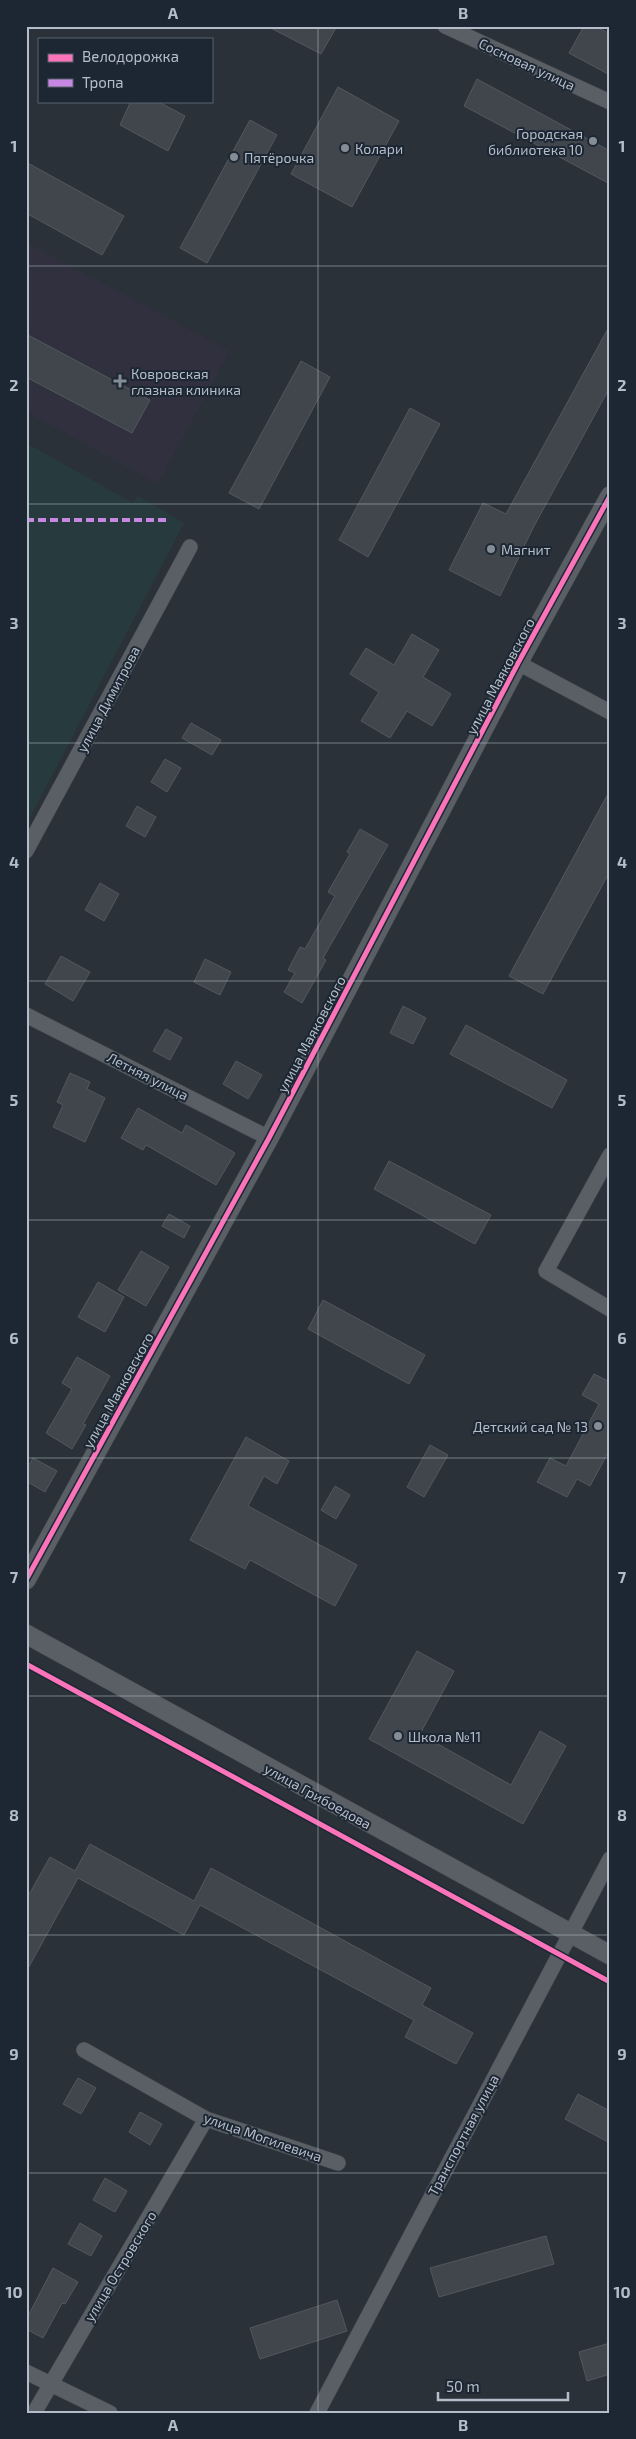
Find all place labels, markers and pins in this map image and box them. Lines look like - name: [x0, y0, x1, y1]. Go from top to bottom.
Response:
- place label: Городская библиотека 10: [488, 125, 583, 158]
- marker: Городская библиотека 10: [587, 135, 599, 147]
- place label: Колари: [355, 140, 403, 157]
- marker: Колари: [339, 142, 351, 154]
- place label: Пятёрочка: [244, 149, 314, 166]
- marker: Пятёрочка: [228, 151, 240, 163]
- place label: Ковровская глазная клиника: [131, 365, 241, 398]
- marker: Ковровская глазная клиника: [113, 374, 127, 388]
- place label: Магнит: [501, 541, 551, 558]
- marker: Магнит: [485, 543, 497, 555]
- place label: Детский сад № 13: [473, 1418, 588, 1435]
- marker: Детский сад № 13: [592, 1420, 604, 1432]
- place label: Школа №11: [408, 1728, 481, 1745]
- marker: Школа №11: [392, 1730, 404, 1742]

